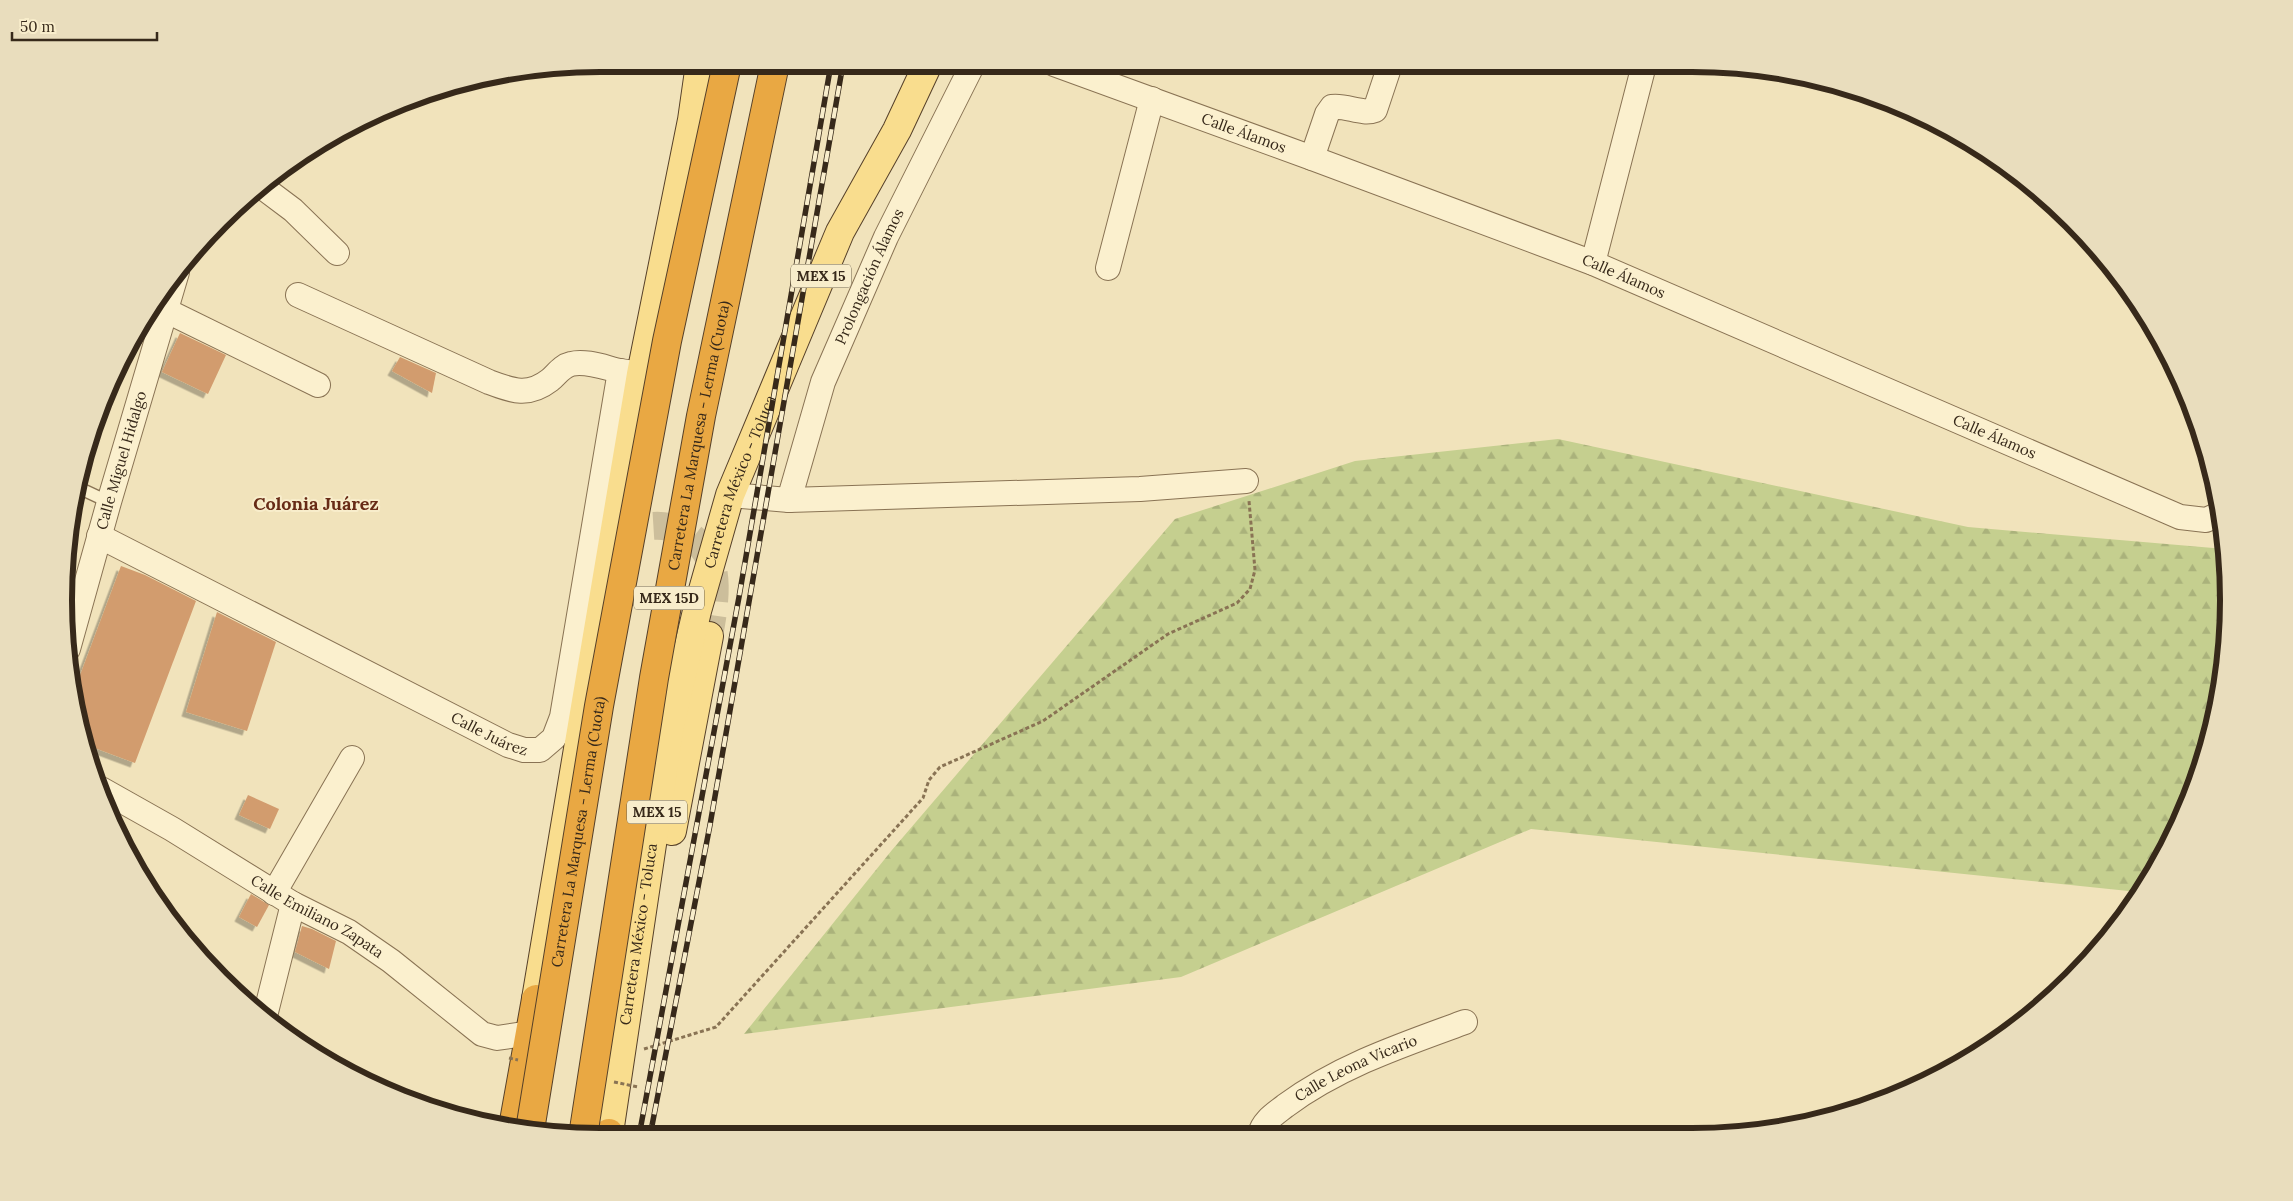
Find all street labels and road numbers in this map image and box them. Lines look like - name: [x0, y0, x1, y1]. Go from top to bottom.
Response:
- street label: Calle Álamos: [1199, 109, 1289, 157]
- street label: Prolongación Álamos: [830, 205, 908, 347]
- street label: Calle Álamos: [1580, 250, 1669, 302]
- road number: MEX 15: [791, 264, 851, 288]
- street label: Carretera La Marquesa - Lerma (Cuota): [663, 299, 735, 572]
- street label: Calle Miguel Hidalgo: [92, 388, 150, 532]
- street label: Carretera México - Toluca: [700, 392, 780, 571]
- street label: Calle Álamos: [1950, 410, 2039, 463]
- road number: MEX 15D: [634, 586, 704, 610]
- street label: Carretera La Marquesa - Lerma (Cuota): [547, 694, 611, 969]
- street label: Calle Juárez: [448, 708, 530, 760]
- road number: MEX 15: [627, 800, 687, 824]
- street label: Carretera México - Toluca: [615, 842, 661, 1026]
- street label: Calle Emiliano Zapata: [247, 870, 388, 962]
- street label: Calle Leona Vicario: [1291, 1030, 1420, 1106]

